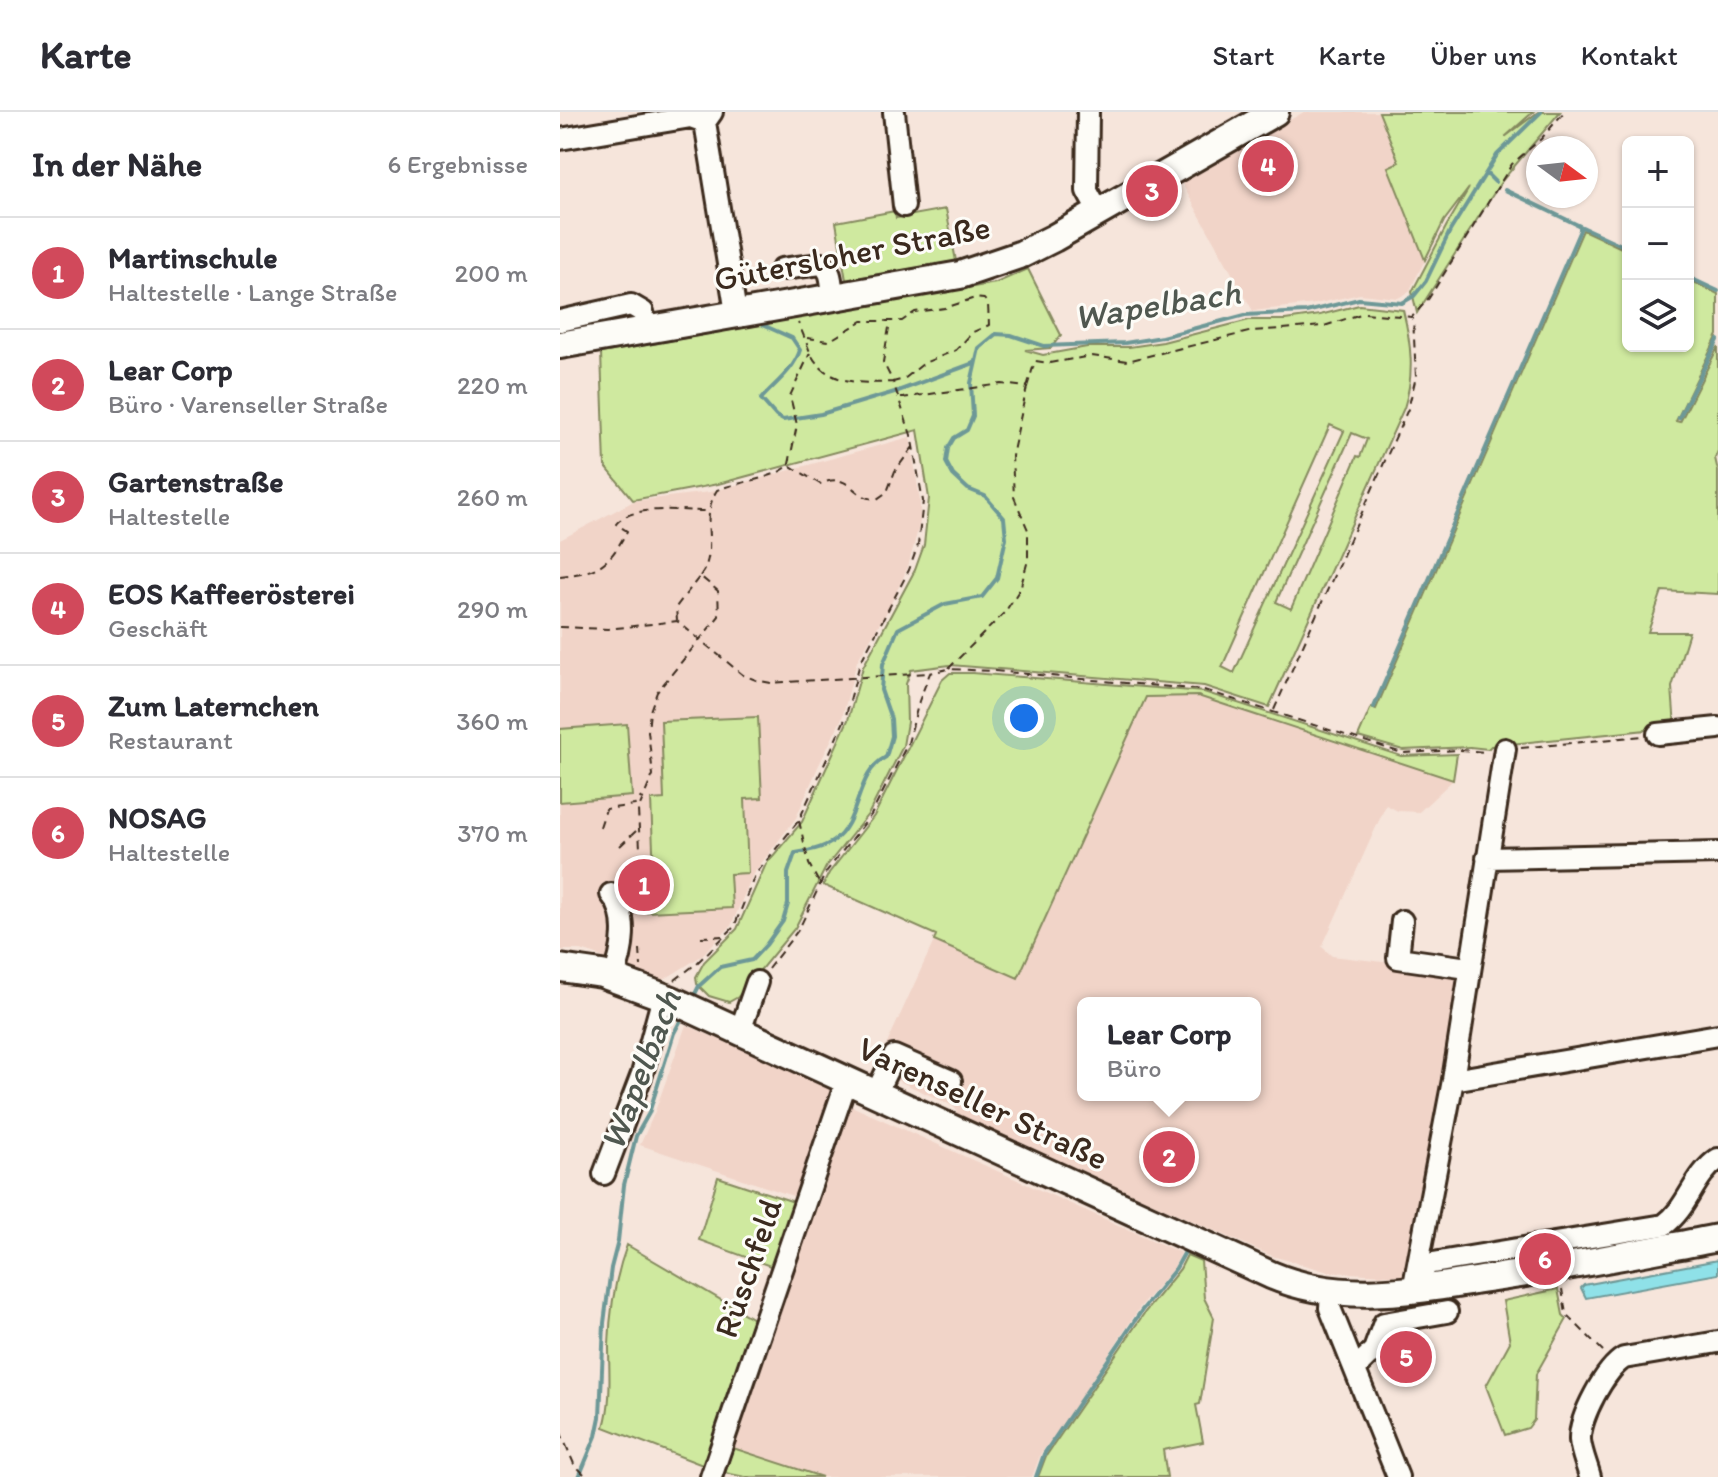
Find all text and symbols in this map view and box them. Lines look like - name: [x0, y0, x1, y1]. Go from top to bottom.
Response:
- text: Karte: [40, 32, 131, 78]
- text: Start: [1213, 38, 1275, 72]
- text: Karte: [1319, 38, 1386, 72]
- text: Über uns: [1430, 38, 1537, 72]
- text: Kontakt: [1581, 38, 1678, 72]
- pin: 4: [1242, 136, 1294, 196]
- north arrow: [1526, 136, 1598, 208]
- map controls: [1622, 136, 1694, 352]
- button: +: [1622, 136, 1694, 208]
- text: In der Nähe: [32, 144, 202, 185]
- text: 6 Ergebnisse: [387, 148, 528, 180]
- pin: 3: [1126, 161, 1178, 221]
- street label: Gütersloher Straße: [710, 206, 994, 300]
- button: −: [1622, 208, 1694, 280]
- text: Martinschule: [108, 239, 277, 276]
- text: 1: [52, 257, 64, 289]
- text: 200 m: [455, 257, 528, 289]
- water label: Wapelbach: [1071, 270, 1244, 338]
- text: Haltestelle · Lange Straße: [108, 276, 397, 308]
- button: layers: [1622, 280, 1694, 352]
- text: Lear Corp: [108, 351, 233, 388]
- text: 2: [51, 369, 65, 401]
- text: 220 m: [457, 369, 528, 401]
- text: Büro · Varenseller Straße: [108, 388, 388, 420]
- text: Gartenstraße: [108, 463, 283, 500]
- text: 3: [51, 481, 65, 513]
- text: 260 m: [457, 481, 528, 513]
- text: Haltestelle: [108, 500, 230, 532]
- text: EOS Kaffeerösterei: [108, 575, 355, 612]
- text: 4: [50, 593, 66, 625]
- text: 290 m: [457, 593, 528, 625]
- text: Geschäft: [108, 612, 208, 644]
- text: Zum Laternchen: [108, 687, 319, 724]
- your location: [1004, 698, 1044, 738]
- text: 5: [51, 705, 65, 737]
- text: 360 m: [456, 705, 528, 737]
- text: Restaurant: [108, 724, 233, 756]
- text: NOSAG: [108, 799, 207, 836]
- text: 6: [51, 817, 65, 849]
- text: 370 m: [457, 817, 528, 849]
- text: Haltestelle: [108, 836, 230, 868]
- pin: 1: [618, 855, 670, 915]
- water label: Wapelbach: [590, 984, 690, 1156]
- popup: [1077, 997, 1261, 1101]
- text: Lear Corp: [1107, 1015, 1231, 1052]
- street label: Varenseller Straße: [851, 1027, 1115, 1179]
- text: Büro: [1107, 1052, 1162, 1084]
- pin: 2: [1143, 1127, 1195, 1187]
- street label: Rüschfeld: [705, 1193, 791, 1343]
- pin: 6: [1519, 1229, 1571, 1289]
- pin: 5: [1380, 1327, 1432, 1387]

